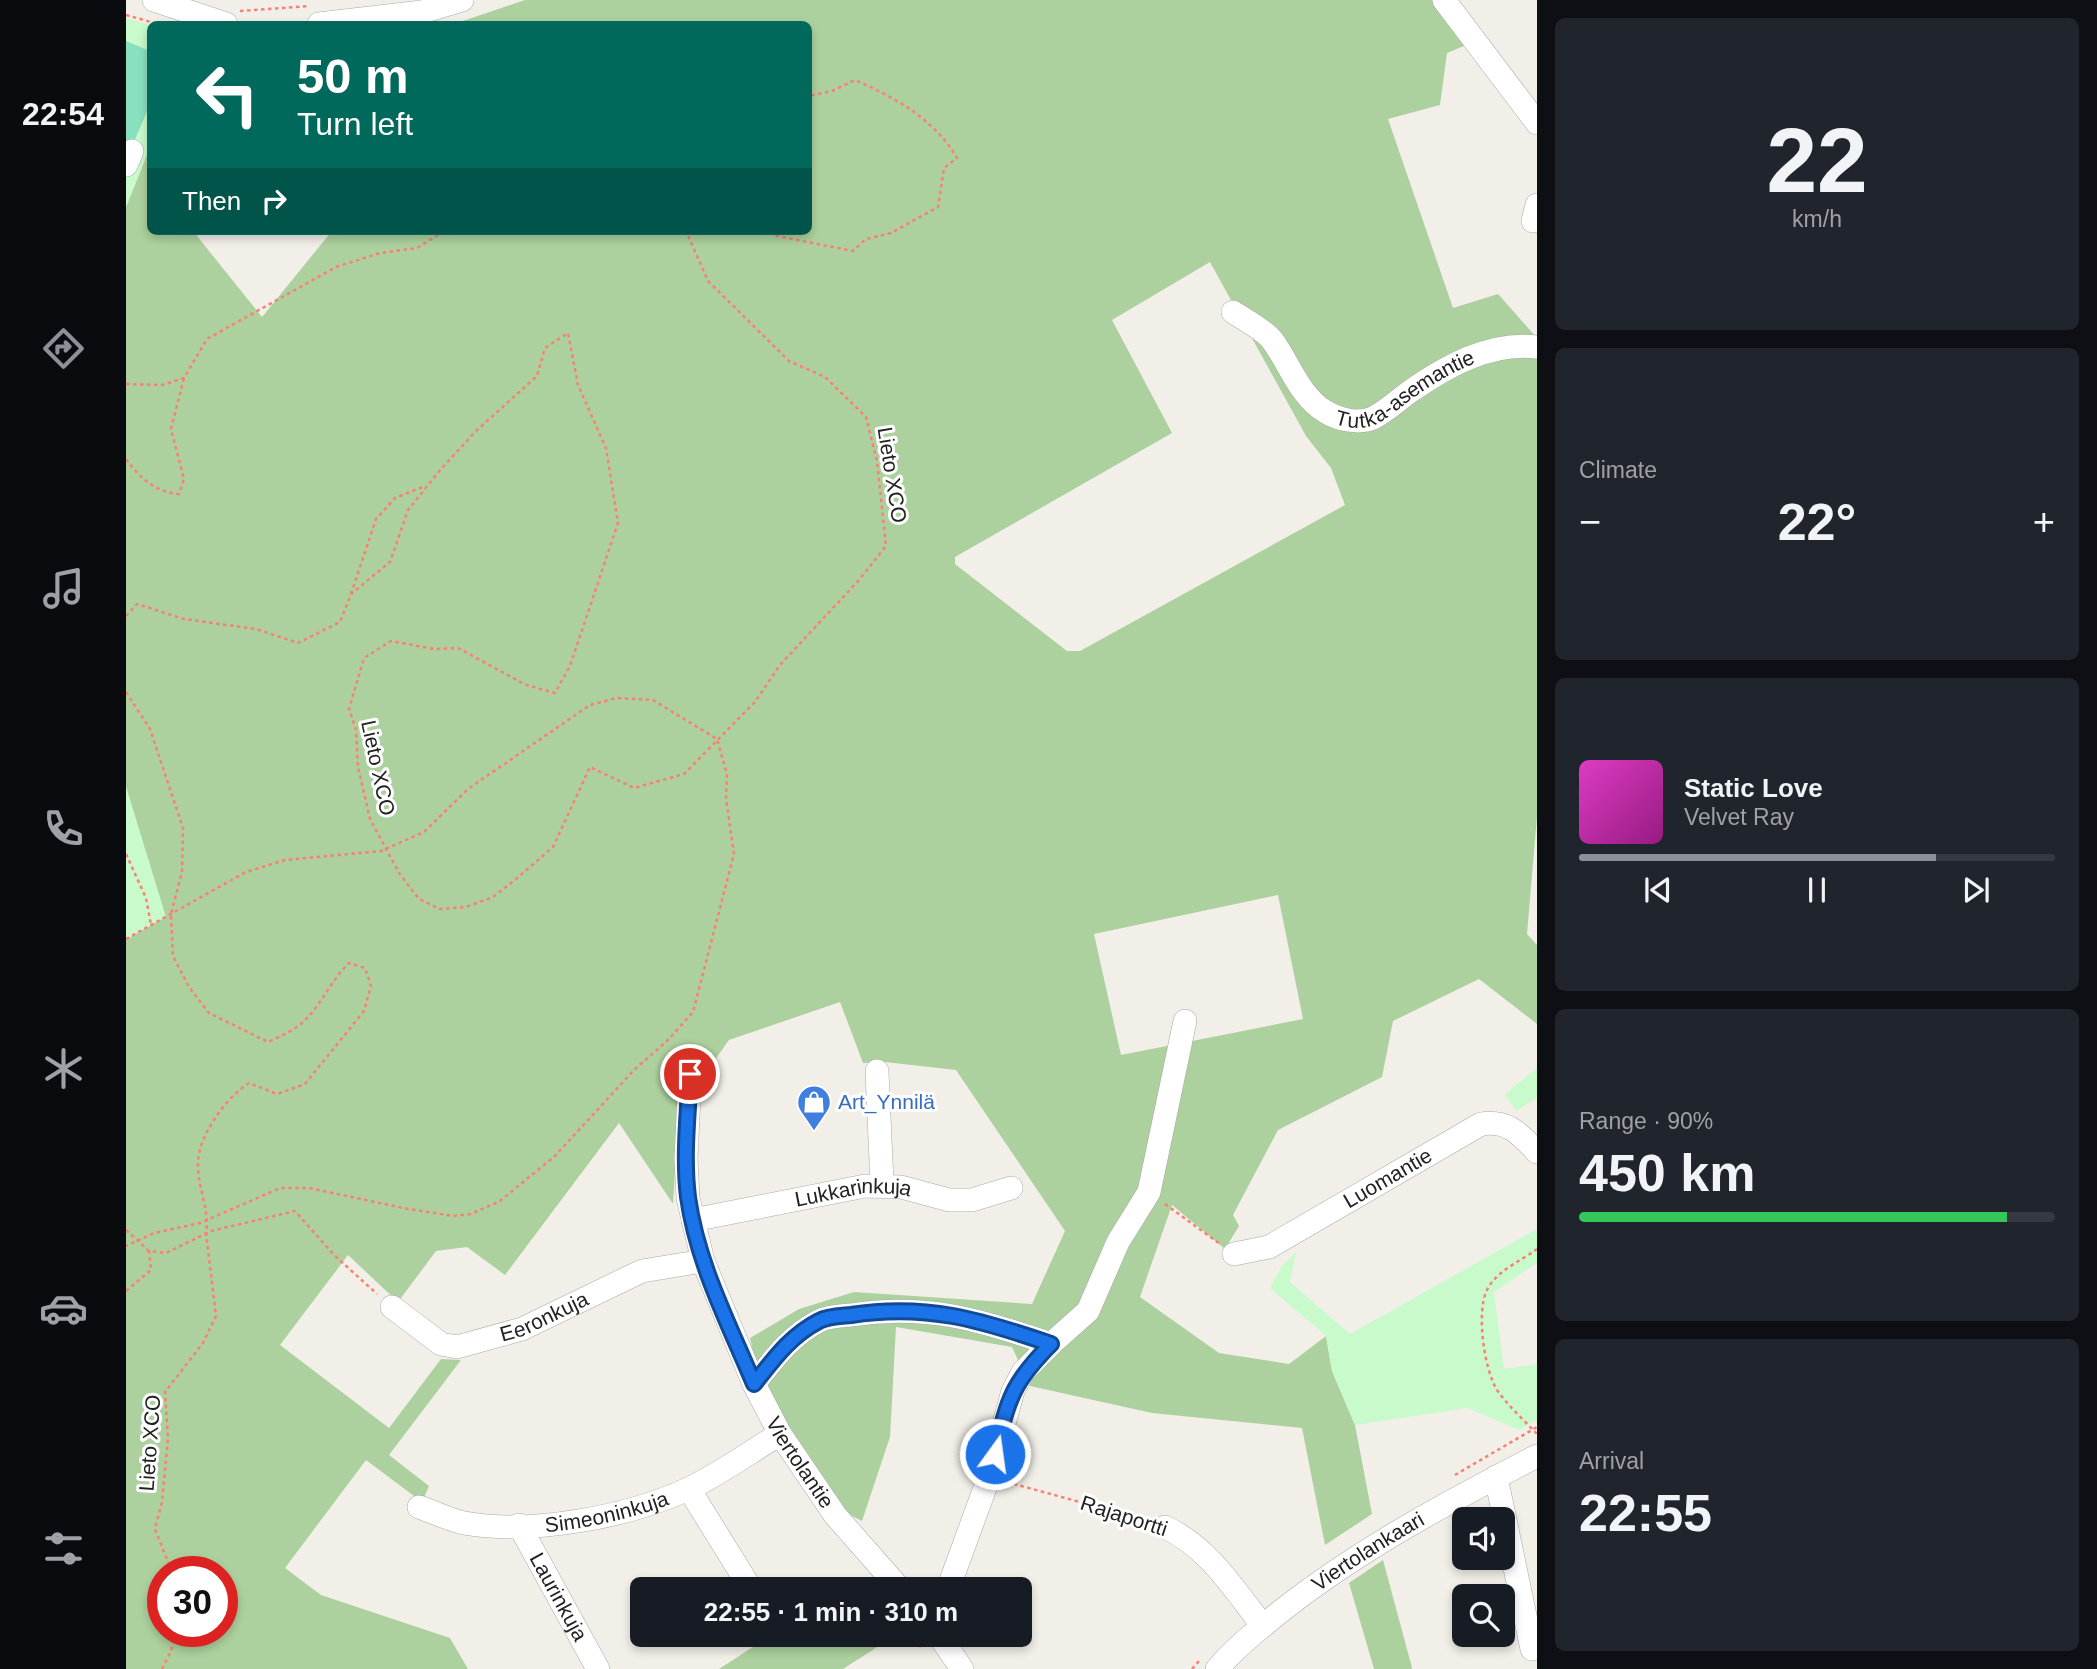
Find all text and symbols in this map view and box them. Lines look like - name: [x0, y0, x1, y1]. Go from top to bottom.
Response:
- icon: left: [182, 49, 273, 140]
- text: 50 m: [297, 49, 409, 103]
- text: 22:54: [22, 96, 104, 132]
- text: Turn left: [297, 106, 413, 142]
- text: 22: [1766, 110, 1868, 211]
- icon: right: [255, 182, 293, 220]
- text: Then: [182, 186, 241, 216]
- text: km/h: [1792, 206, 1842, 232]
- icon: directions: [39, 324, 88, 373]
- street label: Tutka-asemantie: [1333, 345, 1477, 432]
- street label: Lieto XCO: [874, 425, 911, 525]
- text: Climate: [1579, 457, 1657, 483]
- text: 22°: [1778, 493, 1856, 551]
- text: −: [1579, 501, 1601, 543]
- text: +: [2033, 501, 2055, 543]
- icon: music: [39, 564, 88, 613]
- street label: Lieto XCO: [357, 718, 400, 818]
- text: Static Love: [1684, 773, 1823, 803]
- icon: phone: [39, 804, 88, 853]
- text: Velvet Ray: [1684, 804, 1794, 830]
- icon: previous: [1639, 871, 1677, 909]
- icon: pause: [1798, 871, 1836, 909]
- icon: next: [1957, 871, 1995, 909]
- icon: climate: [39, 1044, 88, 1093]
- pin: [660, 1044, 720, 1104]
- icon: arrive: [671, 1055, 709, 1093]
- shop icon: Art_Ynnilä: [795, 1083, 833, 1132]
- place label: Art_Ynnilä: [838, 1090, 935, 1114]
- text: Range · 90%: [1579, 1108, 1713, 1134]
- street label: Luomantie: [1339, 1143, 1436, 1212]
- text: 450 km: [1579, 1144, 1755, 1202]
- street label: Lukkarinkuja: [793, 1174, 915, 1211]
- icon: car: [39, 1284, 88, 1333]
- street label: Eeronkuja: [497, 1287, 592, 1346]
- street label: Lieto XCO: [135, 1394, 164, 1492]
- street label: Viertolantie: [762, 1413, 839, 1512]
- position arrow: [958, 1417, 1032, 1491]
- text: Arrival: [1579, 1448, 1644, 1474]
- text: 22:55: [1579, 1484, 1712, 1542]
- street label: Simeoninkuja: [544, 1486, 672, 1536]
- street label: Rajaportti: [1078, 1491, 1170, 1540]
- street label: Viertolankaari: [1307, 1507, 1428, 1595]
- map controls: [1452, 1507, 1515, 1647]
- button: sound: [1452, 1507, 1515, 1570]
- icon: filters: [39, 1524, 88, 1573]
- street label: Laurinkuja: [525, 1549, 592, 1645]
- speed limit sign: 30: [147, 1556, 238, 1647]
- button: search: [1452, 1584, 1515, 1647]
- text: 22:55 · 1 min · 310 m: [704, 1597, 958, 1627]

